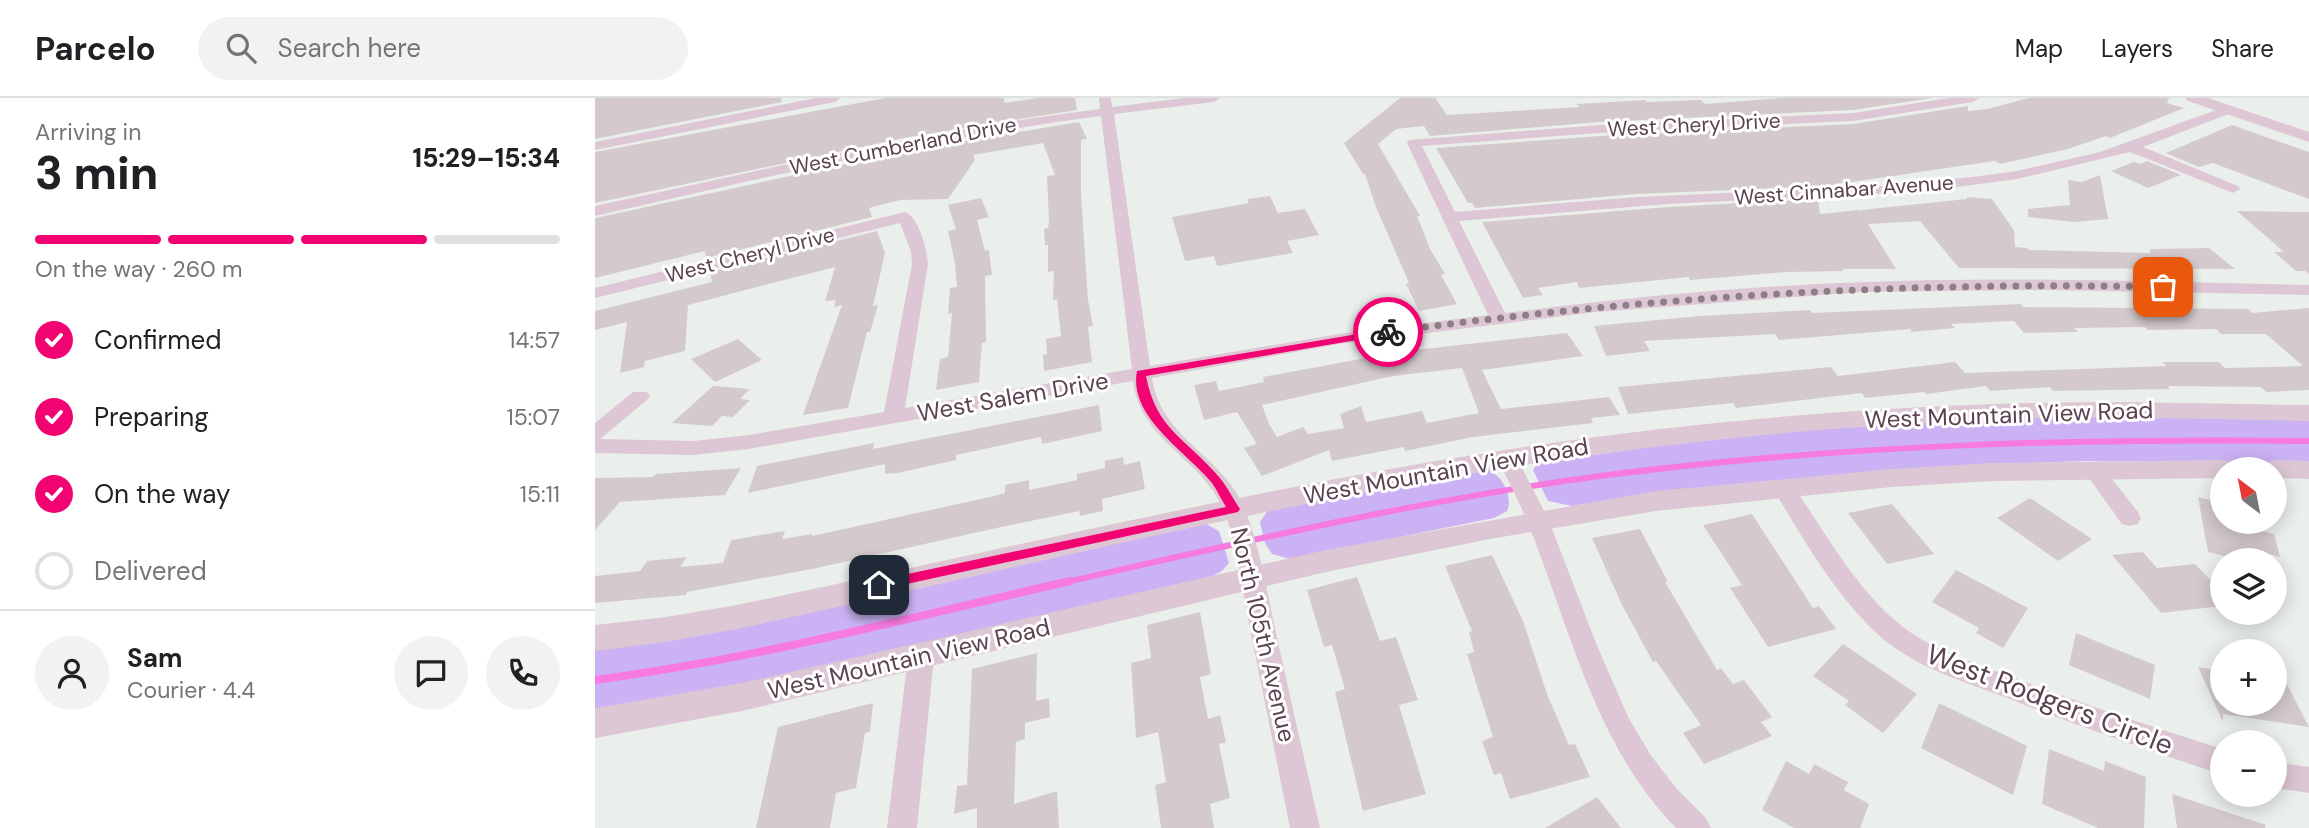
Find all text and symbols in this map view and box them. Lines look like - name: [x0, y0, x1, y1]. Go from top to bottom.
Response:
- search box: [198, 17, 688, 80]
- text: Parcelo: [35, 27, 156, 70]
- icon: search: [222, 29, 260, 67]
- text: Search here: [278, 31, 421, 65]
- text: Map: [2015, 33, 2063, 64]
- text: Layers: [2101, 33, 2173, 64]
- text: Share: [2211, 33, 2274, 64]
- street label: West Cheryl Drive: [1607, 106, 1781, 144]
- street label: West Cumberland Drive: [787, 110, 1019, 182]
- text: Arriving in: [35, 117, 141, 147]
- text: 15:29–15:34: [413, 141, 560, 175]
- text: 3 min: [35, 143, 158, 203]
- street label: West Cinnabar Avenue: [1733, 168, 1955, 212]
- street label: West Cheryl Drive: [662, 220, 838, 290]
- text: On the way · 260 m: [35, 254, 242, 284]
- pin: [2133, 257, 2193, 317]
- icon: bag: [2144, 268, 2182, 306]
- courier: [1353, 297, 1423, 367]
- icon: bike: [1369, 313, 1407, 351]
- icon: check: [35, 321, 73, 359]
- text: Confirmed: [94, 323, 221, 357]
- text: 14:57: [508, 325, 560, 355]
- street label: West Salem Drive: [915, 364, 1111, 429]
- street label: West Mountain View Road: [1864, 394, 2154, 435]
- icon: check: [35, 398, 73, 436]
- text: Preparing: [94, 400, 209, 434]
- text: 15:07: [506, 402, 560, 432]
- street label: West Mountain View Road: [1301, 430, 1591, 511]
- north arrow: [2210, 457, 2287, 534]
- map controls: [2210, 457, 2287, 807]
- icon: check: [35, 475, 73, 513]
- text: On the way: [94, 477, 230, 511]
- text: 15:11: [520, 479, 560, 509]
- street label: North 105th Avenue: [1224, 525, 1303, 745]
- button: layers: [2210, 548, 2287, 625]
- text: Delivered: [94, 554, 207, 588]
- pin: [849, 555, 909, 615]
- icon: home: [860, 566, 898, 604]
- street label: West Mountain View Road: [765, 611, 1053, 706]
- street label: West Rodgers Circle: [1921, 635, 2178, 764]
- button: person: [35, 636, 109, 710]
- button: chat: [394, 636, 468, 710]
- button: phone: [486, 636, 560, 710]
- button: +: [2210, 639, 2287, 716]
- text: Sam: [127, 641, 182, 675]
- text: Courier · 4.4: [127, 675, 255, 705]
- button: −: [2210, 730, 2287, 807]

